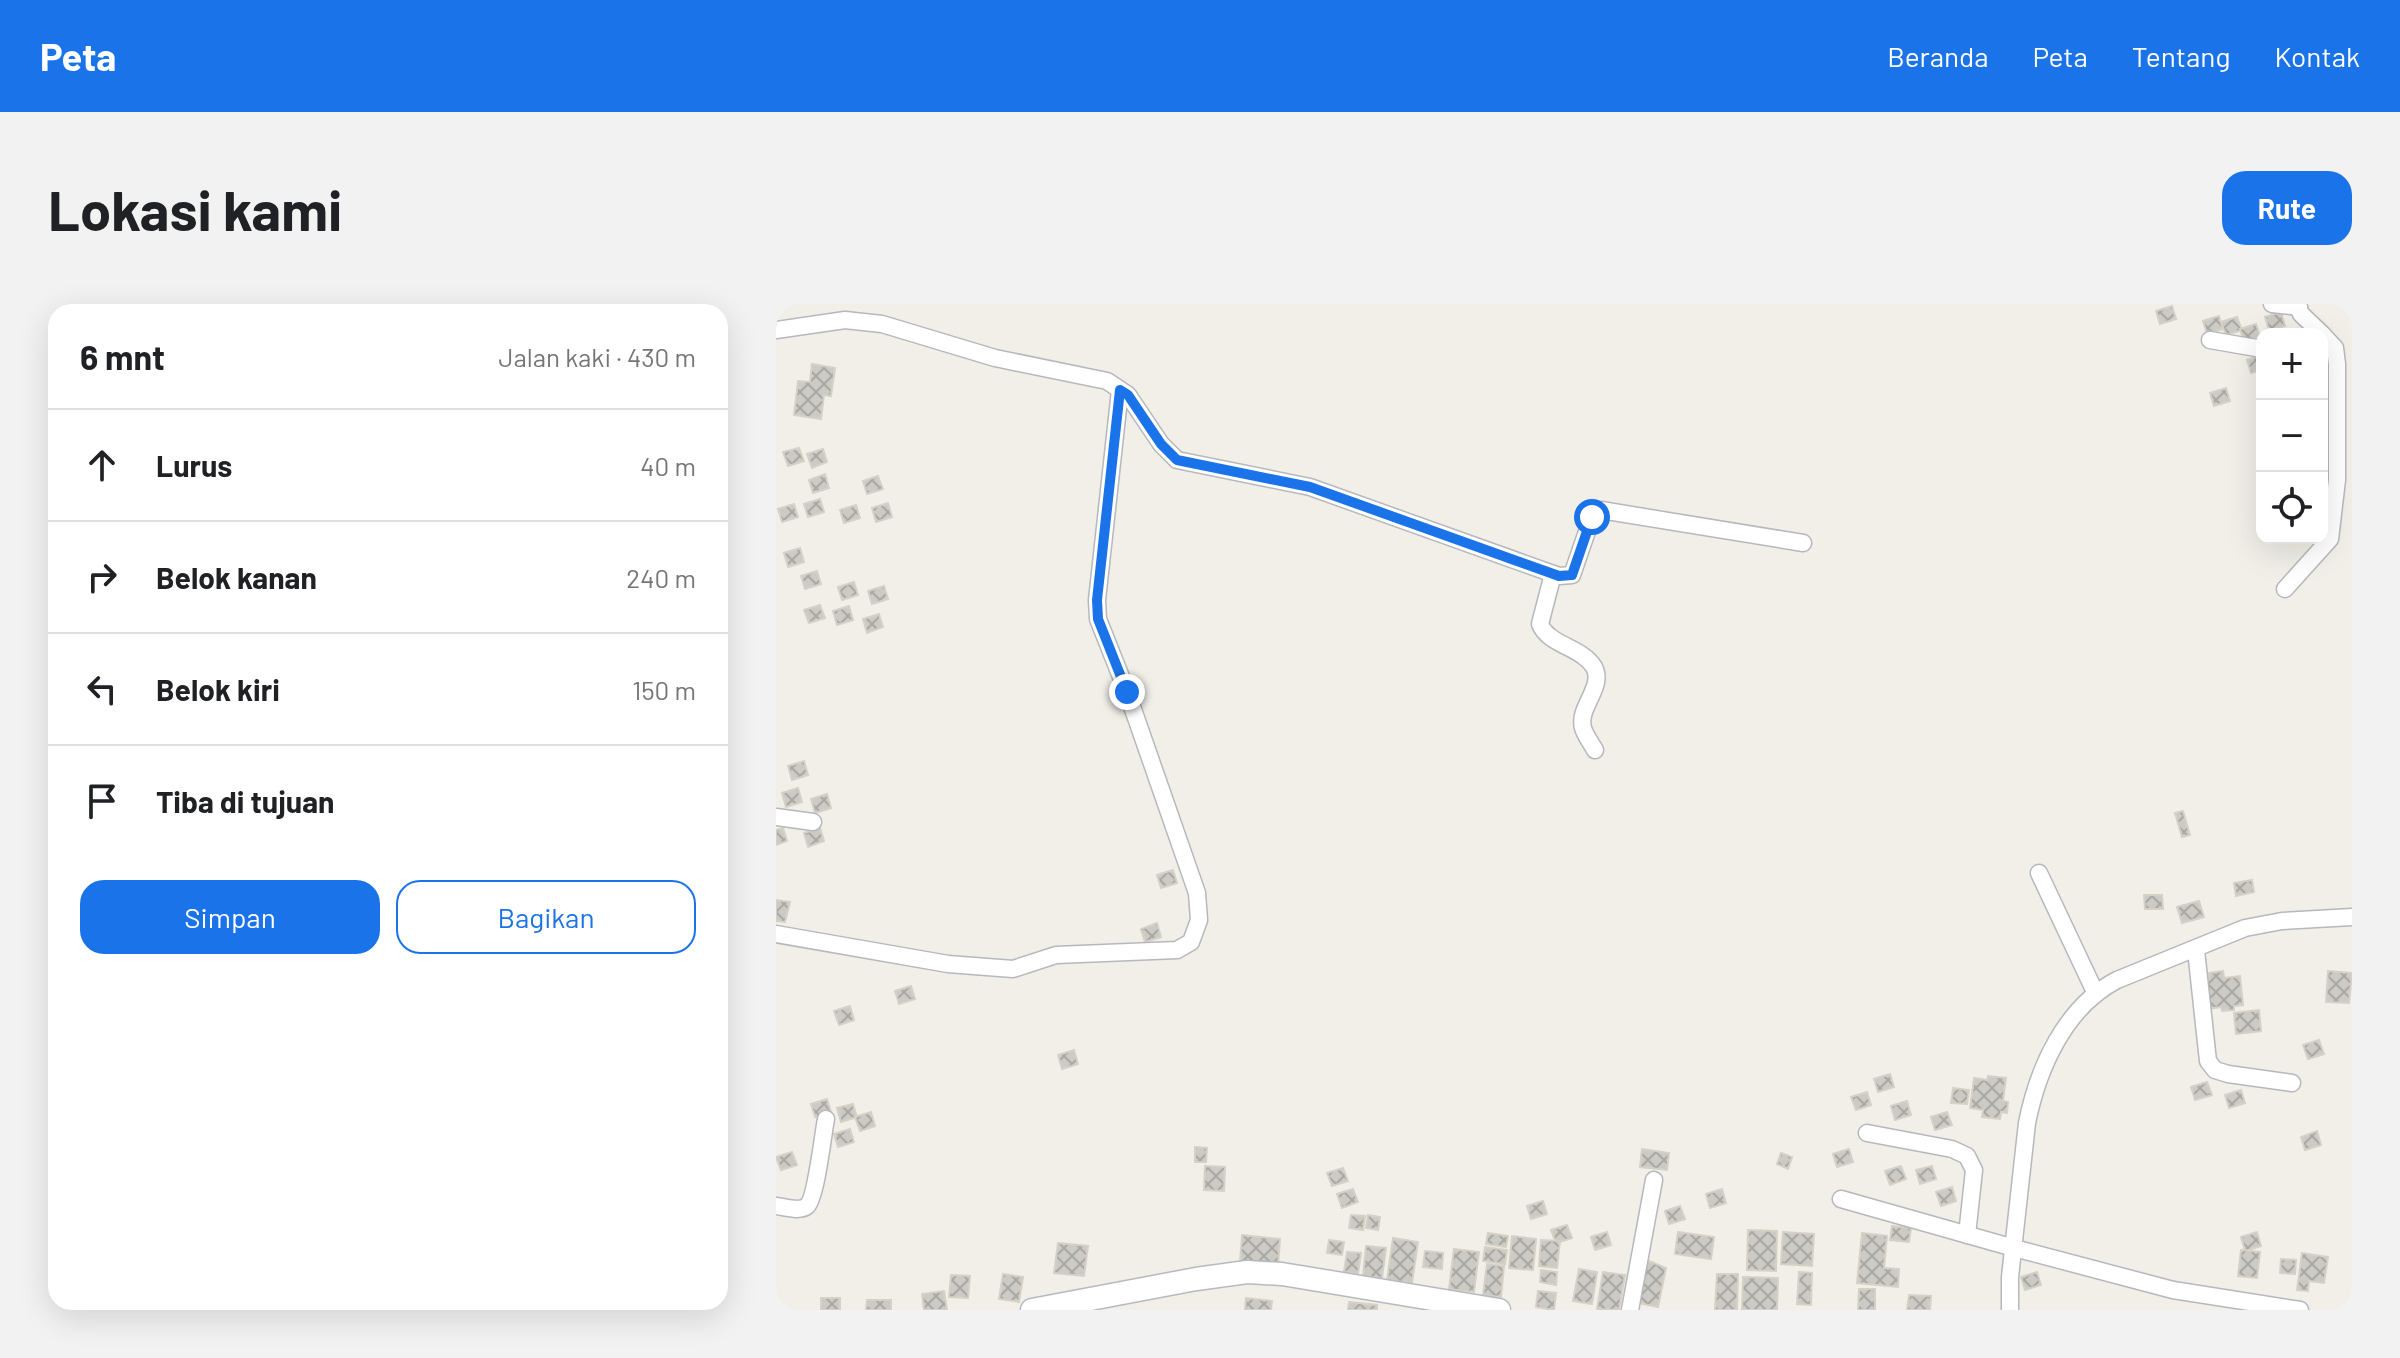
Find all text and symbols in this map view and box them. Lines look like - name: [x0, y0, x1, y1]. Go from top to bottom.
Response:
- text: Peta: [40, 33, 116, 79]
- text: Beranda: [1887, 39, 1989, 73]
- text: Peta: [2033, 39, 2088, 73]
- text: Tentang: [2132, 39, 2230, 73]
- text: Kontak: [2274, 39, 2360, 73]
- button: Rute: [2222, 171, 2352, 245]
- text: Lokasi kami: [48, 175, 342, 242]
- map controls: [2256, 328, 2328, 544]
- button: +: [2256, 328, 2328, 400]
- text: 6 mnt: [80, 336, 165, 377]
- text: Jalan kaki · 430 m: [499, 341, 696, 372]
- button: −: [2256, 400, 2328, 472]
- icon: ahead: [80, 443, 124, 487]
- text: Lurus: [156, 447, 232, 483]
- text: 40 m: [640, 450, 696, 481]
- button: locate: [2256, 472, 2328, 544]
- route start: [1574, 499, 1610, 535]
- icon: right: [80, 555, 124, 599]
- text: Belok kanan: [156, 559, 317, 595]
- text: 240 m: [626, 562, 696, 593]
- icon: left: [80, 667, 124, 711]
- text: Belok kiri: [156, 671, 280, 707]
- text: 150 m: [632, 674, 696, 705]
- route end: [1109, 674, 1145, 710]
- icon: arrive: [80, 779, 124, 823]
- text: Tiba di tujuan: [156, 783, 334, 819]
- button: Simpan: [80, 880, 380, 954]
- button: Bagikan: [396, 880, 696, 954]

